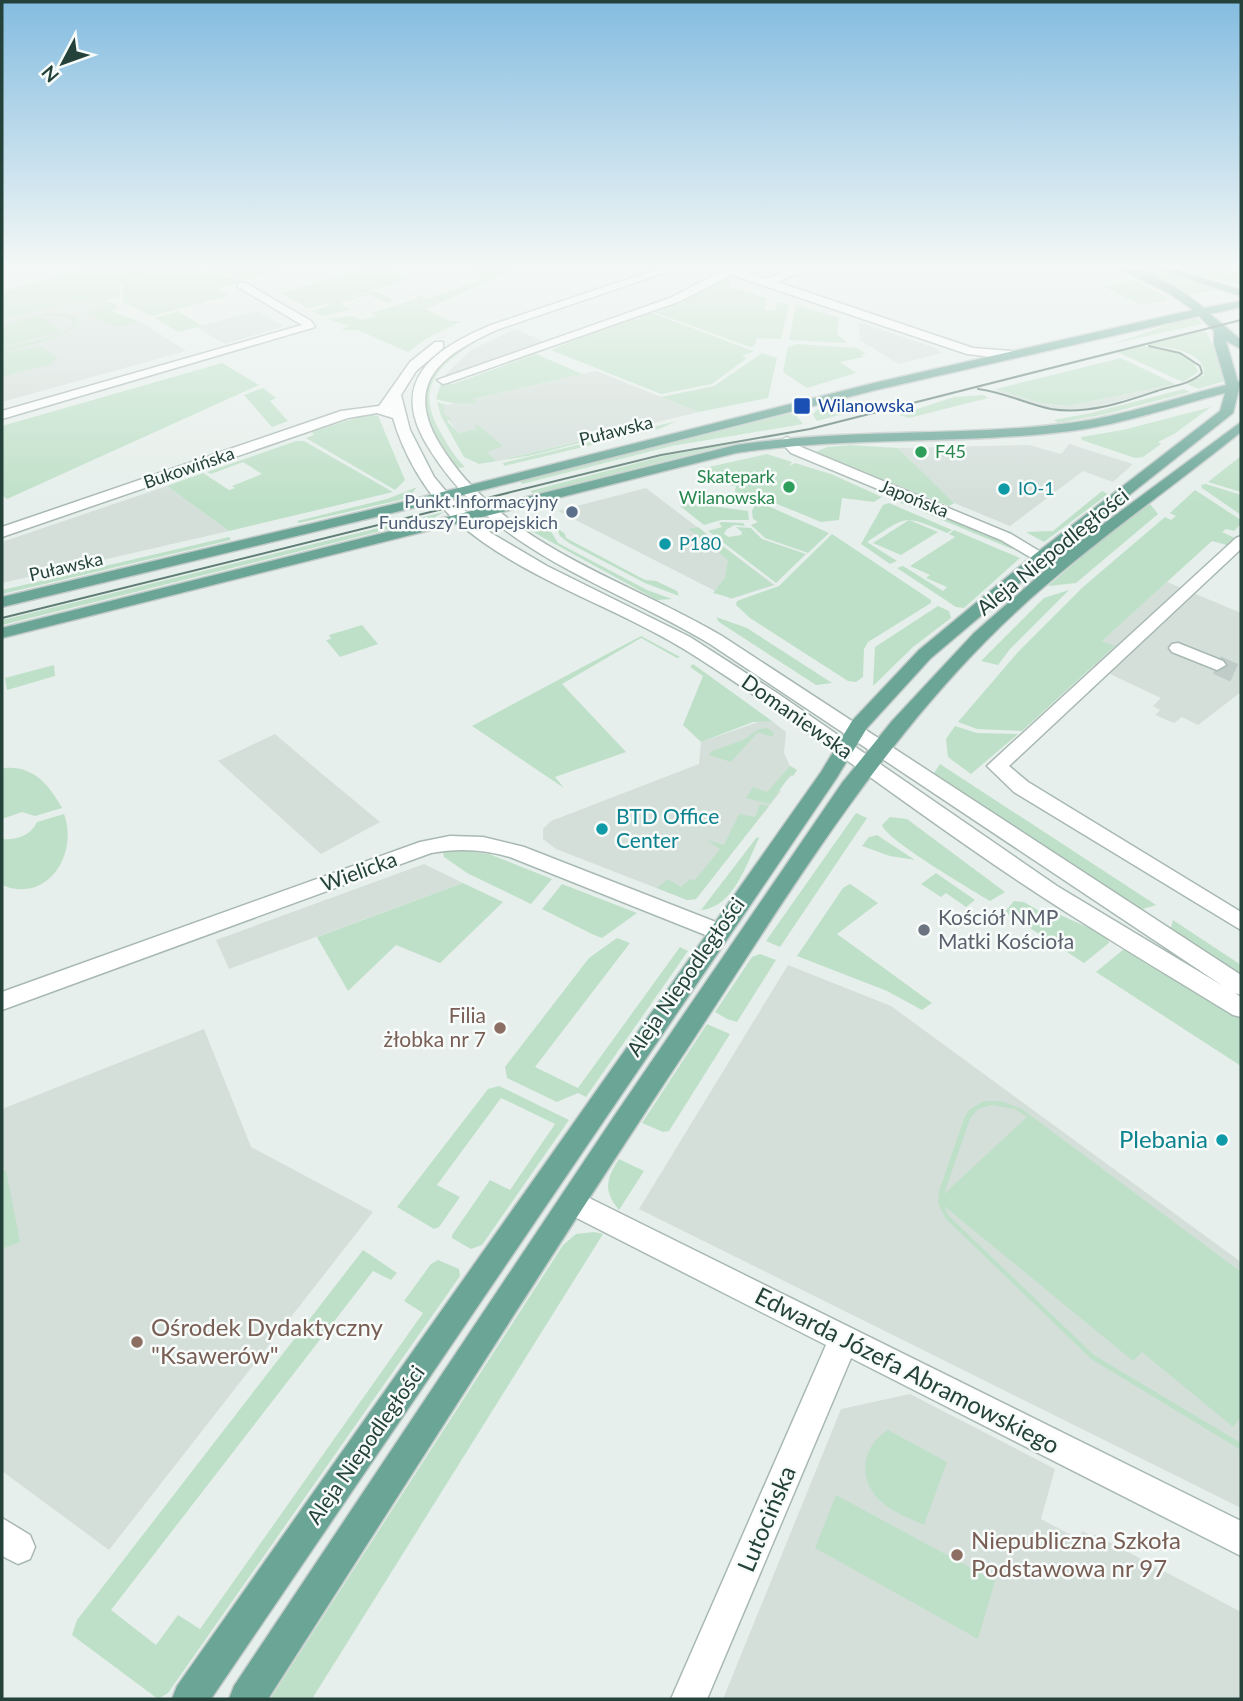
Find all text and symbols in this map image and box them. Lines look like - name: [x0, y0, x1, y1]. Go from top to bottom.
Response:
- north arrow: [28, 28, 98, 98]
- text: N: [36, 61, 63, 88]
- place label: Wilanowska: [818, 394, 914, 416]
- marker: Wilanowska: [792, 396, 812, 416]
- street label: Puławska: [577, 410, 655, 450]
- place label: F45: [935, 440, 966, 462]
- street label: Bukowińska: [140, 441, 237, 493]
- marker: F45: [913, 444, 929, 460]
- place label: Skatepark Wilanowska: [679, 465, 776, 508]
- street label: Japońska: [877, 474, 952, 522]
- place label: IO-1: [1018, 477, 1055, 499]
- marker: Skatepark Wilanowska: [781, 479, 797, 495]
- marker: IO-1: [996, 481, 1012, 497]
- street label: Aleja Niepodległości: [971, 482, 1133, 620]
- place label: Punkt Informacyjny Funduszy Europejskich: [379, 490, 559, 533]
- marker: Punkt Informacyjny Funduszy Europejskich: [564, 504, 580, 520]
- place label: P180: [679, 532, 721, 554]
- marker: P180: [657, 536, 673, 552]
- street label: Puławska: [27, 547, 105, 585]
- street label: Domaniewska: [738, 668, 858, 763]
- place label: BTD Office Center: [616, 803, 719, 852]
- marker: BTD Office Center: [594, 821, 610, 837]
- street label: Wielicka: [317, 845, 400, 896]
- street label: Aleja Niepodległości: [621, 892, 749, 1060]
- place label: Kościół NMP Matki Kościoła: [938, 904, 1074, 953]
- marker: Kościół NMP Matki Kościoła: [916, 922, 932, 938]
- place label: Filia żłobka nr 7: [383, 1002, 486, 1051]
- marker: Filia żłobka nr 7: [492, 1020, 508, 1036]
- place label: Plebania: [1119, 1124, 1208, 1153]
- marker: Plebania: [1214, 1132, 1230, 1148]
- street label: Edwarda Józefa Abramowskiego: [751, 1280, 1065, 1459]
- place label: Ośrodek Dydaktyczny "Ksawerów": [151, 1312, 384, 1369]
- marker: Ośrodek Dydaktyczny "Ksawerów": [129, 1334, 145, 1350]
- street label: Aleja Niepodległości: [301, 1360, 429, 1528]
- street label: Lutocińska: [730, 1461, 801, 1576]
- place label: Niepubliczna Szkoła Podstawowa nr 97: [971, 1525, 1181, 1582]
- marker: Niepubliczna Szkoła Podstawowa nr 97: [949, 1547, 965, 1563]

